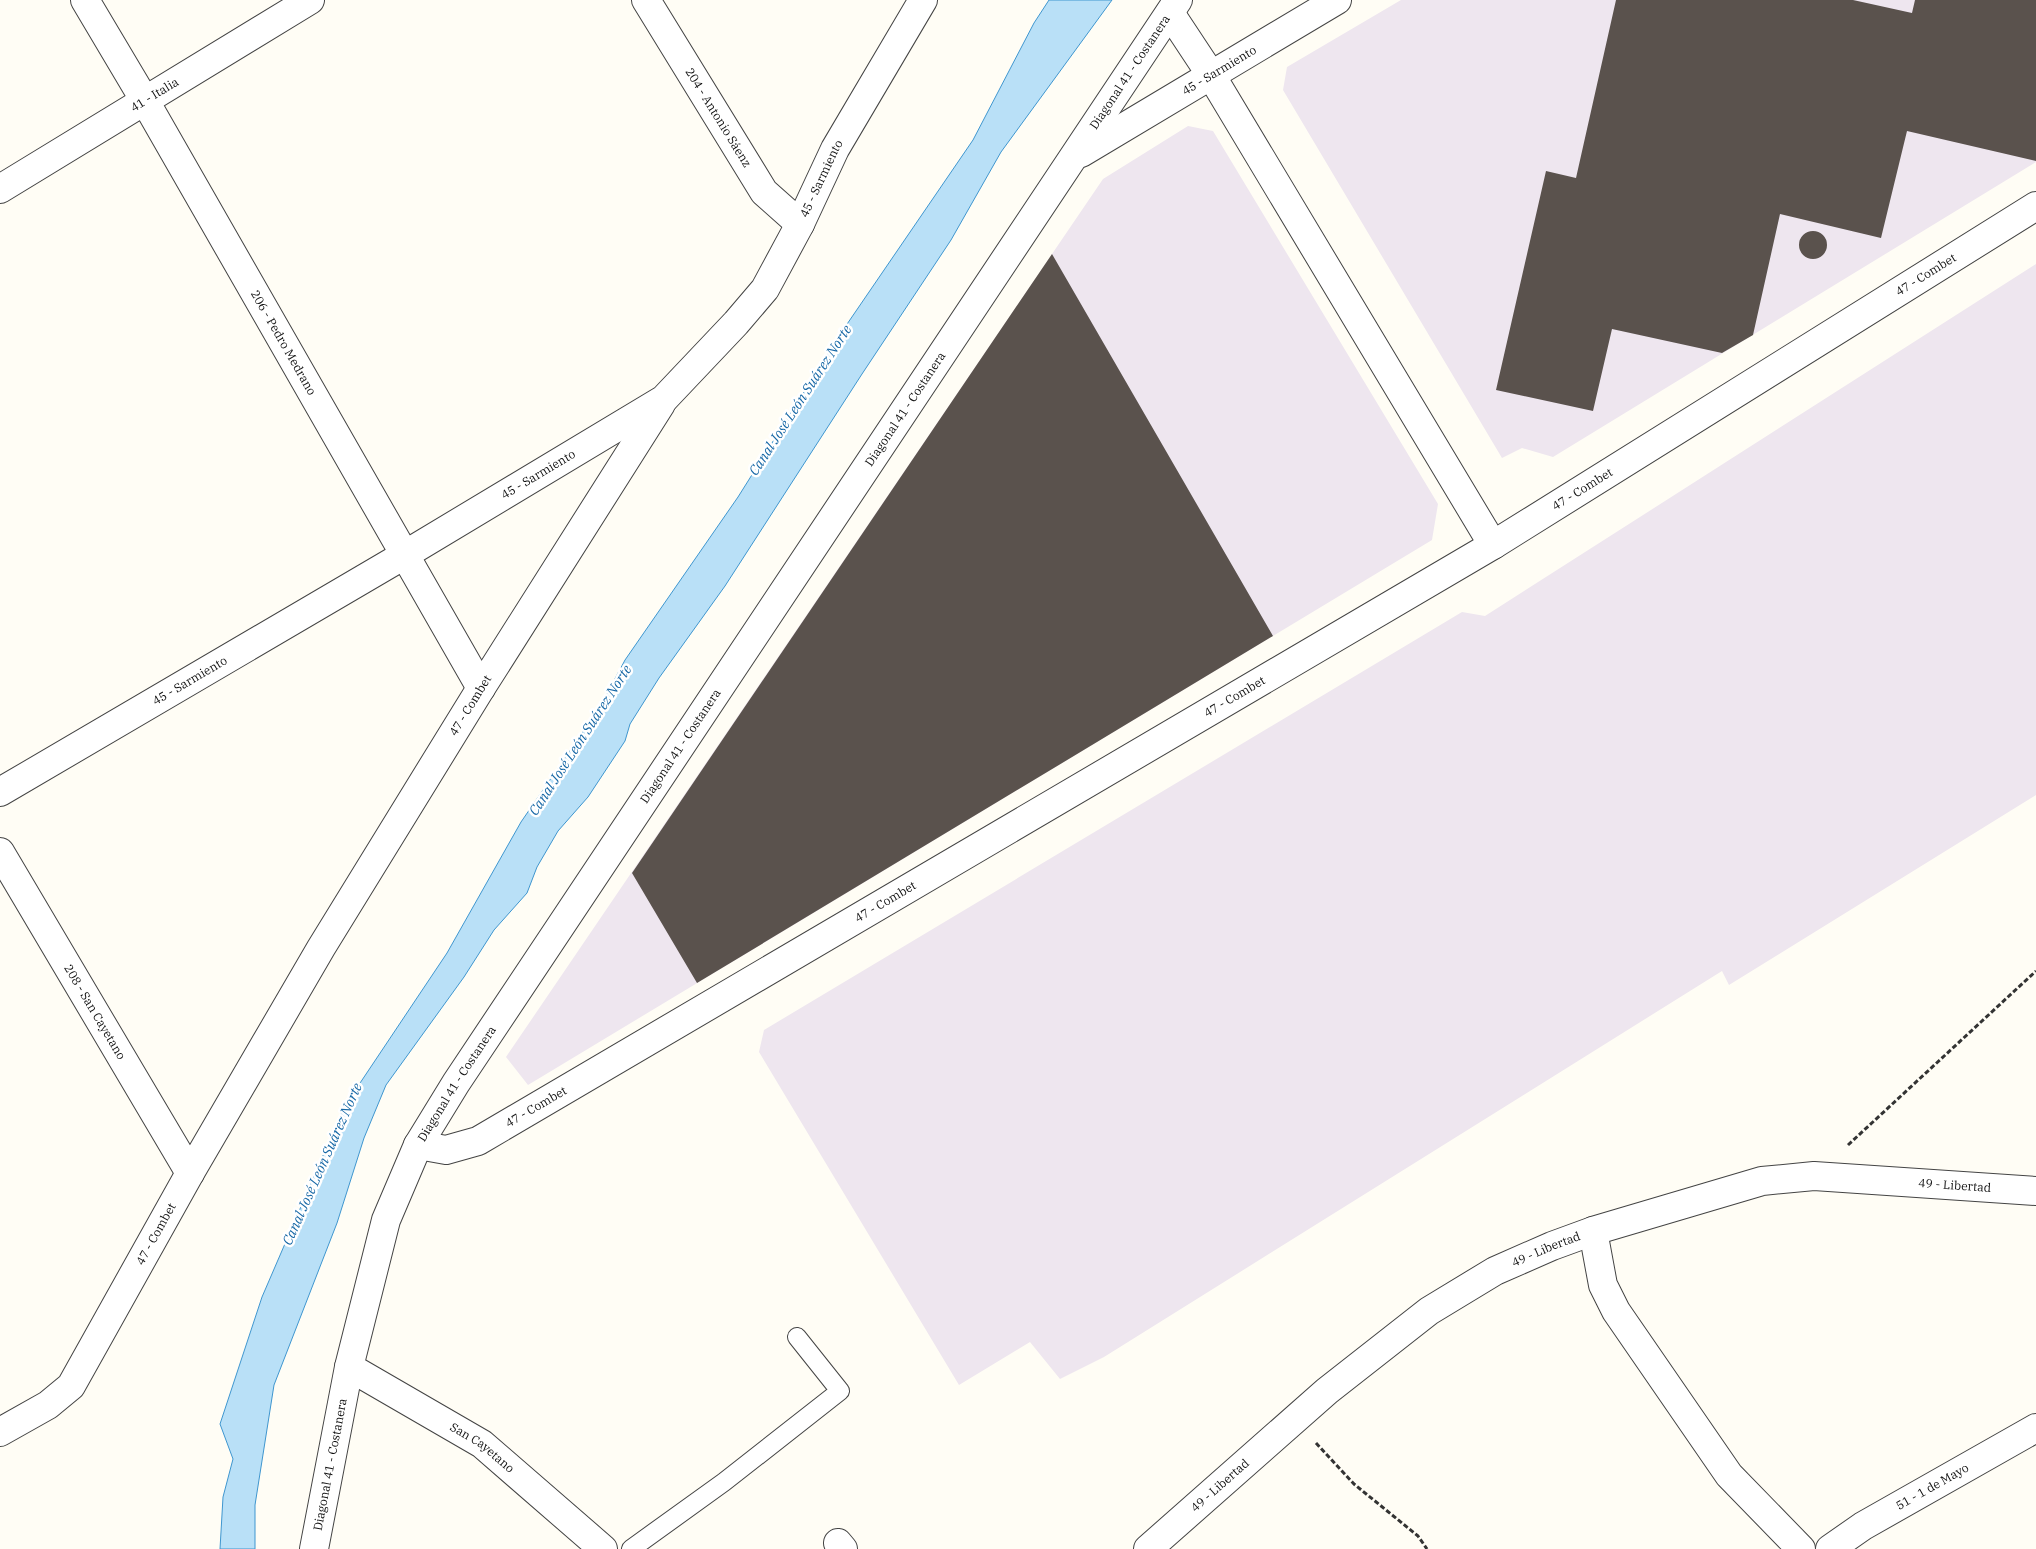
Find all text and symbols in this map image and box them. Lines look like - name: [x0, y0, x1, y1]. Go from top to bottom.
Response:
- street label: Diagonal 41 - Costanera: [1086, 11, 1173, 132]
- street label: 45 - Sarmiento: [1179, 42, 1259, 98]
- street label: 204 - Antonio Sáenz: [683, 65, 755, 170]
- street label: 41 - Italia: [127, 74, 181, 115]
- street label: 45 - Sarmiento: [796, 137, 846, 220]
- street label: 47 - Combet: [1893, 250, 1959, 299]
- street label: 206 - Pedro Medrano: [248, 287, 320, 398]
- water label: Canal José León Suárez Norte: [745, 321, 856, 479]
- street label: Diagonal 41 - Costanera: [861, 348, 949, 469]
- street label: 45 - Sarmiento: [498, 446, 578, 502]
- street label: 47 - Combet: [1549, 464, 1615, 513]
- street label: 45 - Sarmiento: [150, 652, 230, 708]
- water label: Canal José León Suárez Norte: [525, 661, 636, 819]
- street label: 47 - Combet: [445, 672, 494, 738]
- street label: 47 - Combet: [1201, 673, 1268, 720]
- street label: Diagonal 41 - Costanera: [637, 685, 724, 806]
- street label: 47 - Combet: [852, 878, 918, 925]
- street label: 208 - San Cayetano: [61, 961, 129, 1062]
- street label: Diagonal 41 - Costanera: [414, 1022, 499, 1144]
- water label: Canal José León Suárez Norte: [278, 1079, 366, 1248]
- street label: 47 - Combet: [502, 1083, 569, 1130]
- street label: 49 - Libertad: [1918, 1175, 1992, 1195]
- street label: 47 - Combet: [132, 1200, 179, 1267]
- street label: 49 - Libertad: [1509, 1228, 1582, 1270]
- street label: Diagonal 41 - Costanera: [310, 1397, 350, 1532]
- street label: San Cayetano: [448, 1419, 518, 1476]
- street label: 49 - Libertad: [1187, 1455, 1252, 1515]
- street label: 51 - 1 de Mayo: [1893, 1460, 1971, 1513]

